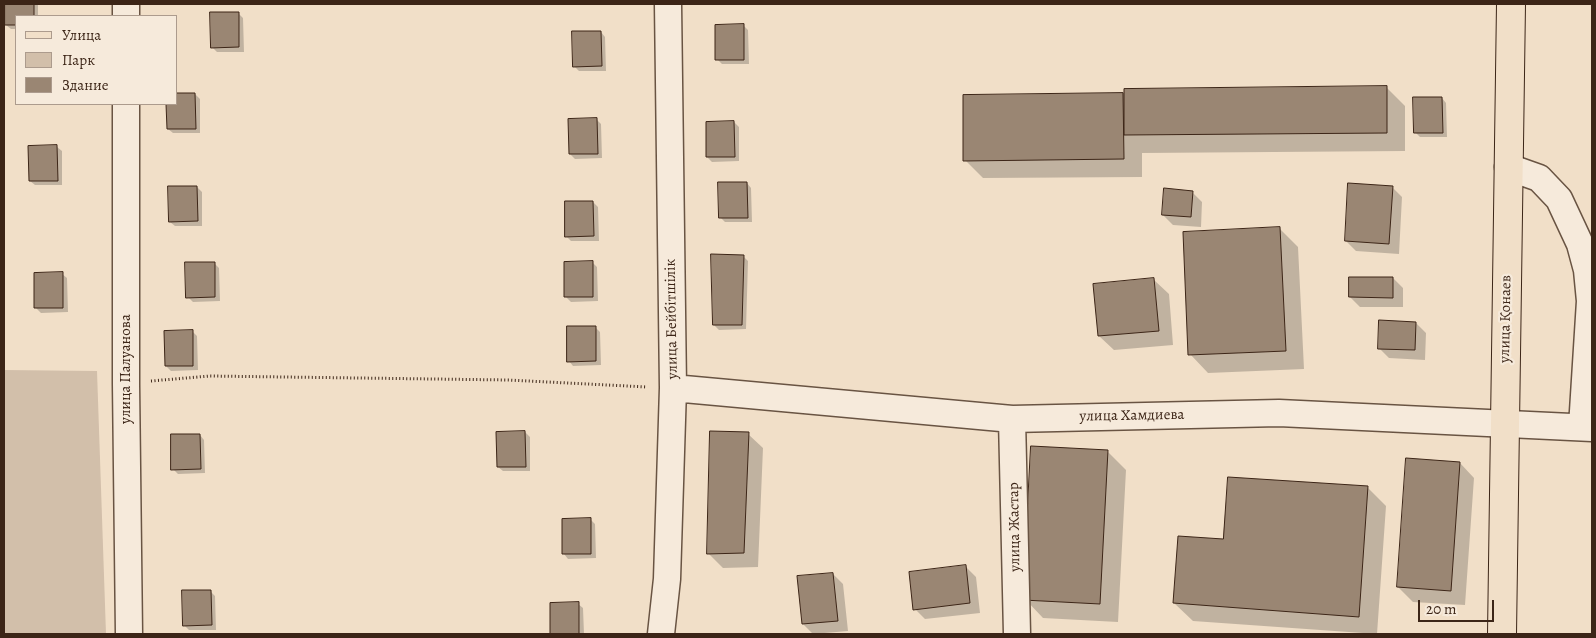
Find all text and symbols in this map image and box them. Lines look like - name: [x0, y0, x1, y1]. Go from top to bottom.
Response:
- legend: [15, 15, 178, 105]
- text: Улица: [62, 25, 101, 45]
- text: Парк: [62, 50, 95, 70]
- text: Здание: [62, 75, 109, 95]
- street label: улица Бейбітшілік: [662, 259, 682, 379]
- street label: улица Қонаев: [1496, 275, 1516, 363]
- street label: улица Палуанова: [117, 314, 135, 424]
- street label: улица Хамдиева: [1079, 406, 1185, 426]
- street label: улица Жастар: [1005, 482, 1025, 572]
- scale bar: [1421, 590, 1497, 622]
- text: 20 m: [1426, 599, 1457, 619]

